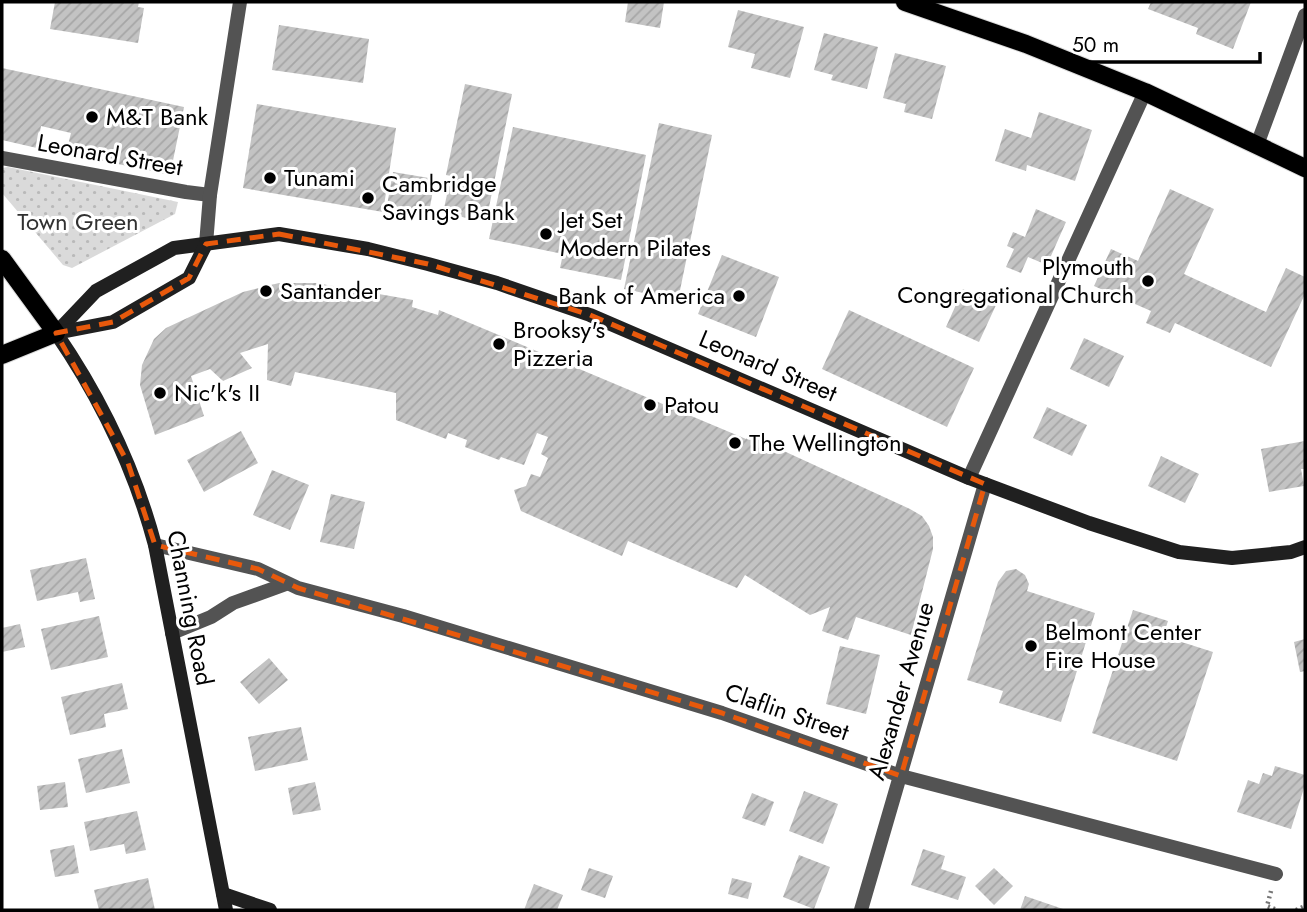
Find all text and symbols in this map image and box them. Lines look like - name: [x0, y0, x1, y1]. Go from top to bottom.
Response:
- scale bar: [1062, 21, 1260, 65]
- text: 50 m: [1072, 30, 1119, 60]
- place label: M&T Bank: [106, 99, 209, 134]
- marker: M&T Bank: [84, 109, 100, 125]
- street label: Leonard Street: [35, 125, 186, 185]
- place label: Tunami: [284, 160, 355, 195]
- place label: Cambridge Savings Bank: [382, 166, 515, 229]
- marker: Tunami: [262, 170, 278, 186]
- marker: Cambridge Savings Bank: [360, 190, 376, 206]
- place label: Jet Set Modern Pilates: [557, 202, 711, 265]
- park label: Town Green: [17, 204, 139, 239]
- marker: Jet Set Modern Pilates: [538, 226, 554, 242]
- place label: Plymouth Congregational Church: [897, 249, 1134, 312]
- place label: Santander: [280, 273, 382, 308]
- marker: Plymouth Congregational Church: [1140, 273, 1156, 289]
- place label: Bank of America: [558, 278, 725, 313]
- marker: Santander: [258, 283, 274, 299]
- marker: Bank of America: [731, 288, 747, 304]
- place label: Brooksy's Pizzeria: [513, 312, 605, 375]
- street label: Leonard Street: [694, 321, 843, 410]
- marker: Brooksy's Pizzeria: [491, 336, 507, 352]
- place label: Nic'k's II: [174, 375, 260, 410]
- marker: Nic'k's II: [152, 385, 168, 401]
- place label: Patou: [664, 387, 719, 422]
- marker: Patou: [642, 397, 658, 413]
- place label: The Wellington: [749, 425, 902, 460]
- marker: The Wellington: [727, 435, 743, 451]
- street label: Channing Road: [158, 527, 223, 688]
- street label: Alexander Avenue: [858, 598, 943, 784]
- place label: Belmont Center Fire House: [1045, 614, 1202, 677]
- marker: Belmont Center Fire House: [1023, 638, 1039, 654]
- street label: Claflin Street: [720, 674, 854, 749]

